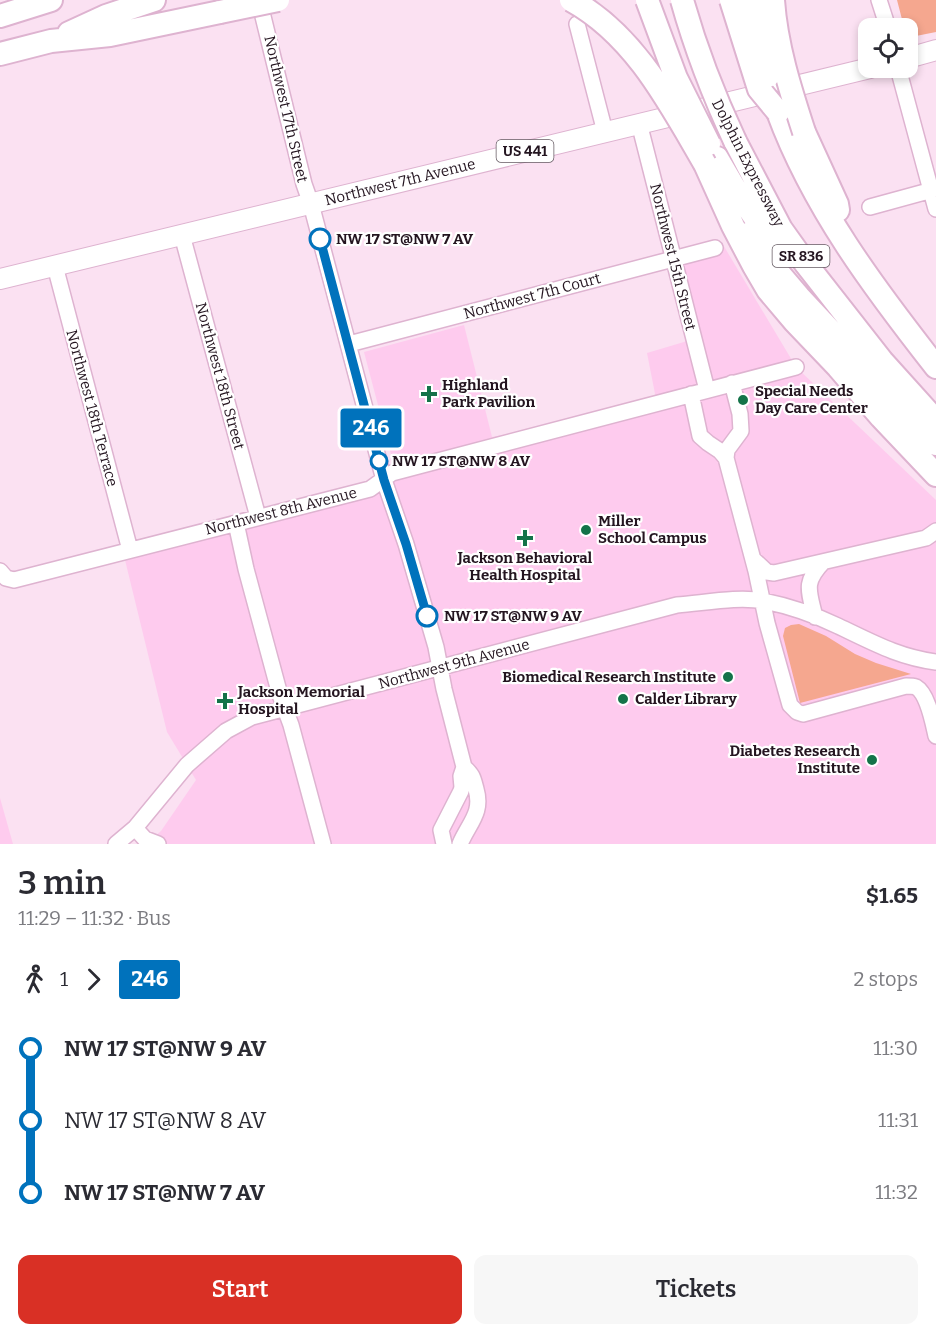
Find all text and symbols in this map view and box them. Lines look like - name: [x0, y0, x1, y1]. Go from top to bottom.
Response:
- map controls: [858, 18, 918, 78]
- button: locate: [858, 18, 918, 78]
- street label: Northwest 17th Street: [260, 34, 312, 185]
- street label: Dolphin Expressway: [708, 96, 788, 230]
- road number: US 441: [496, 140, 554, 162]
- street label: Northwest 7th Avenue: [323, 155, 477, 209]
- street label: Northwest 15th Street: [646, 182, 700, 333]
- marker: NW 17 ST@NW 7 AV: [309, 228, 331, 250]
- place label: NW 17 ST@NW 7 AV: [336, 230, 473, 248]
- road number: SR 836: [772, 245, 830, 267]
- street label: Northwest 7th Court: [462, 269, 603, 323]
- street label: Northwest 18th Street: [192, 300, 248, 452]
- street label: Northwest 18th Terrace: [62, 327, 122, 489]
- place label: Highland Park Pavilion: [442, 376, 536, 411]
- place label: Special Needs Day Care Center: [755, 382, 868, 417]
- marker: Highland Park Pavilion: [420, 385, 438, 403]
- marker: Special Needs Day Care Center: [736, 393, 750, 407]
- line badge: 246: [336, 408, 406, 448]
- text: 246: [352, 415, 390, 441]
- marker: NW 17 ST@NW 8 AV: [370, 452, 388, 470]
- place label: NW 17 ST@NW 8 AV: [392, 452, 530, 470]
- street label: Northwest 8th Avenue: [203, 483, 359, 539]
- place label: Miller School Campus: [598, 512, 707, 547]
- marker: Miller School Campus: [579, 523, 593, 537]
- marker: Jackson Behavioral Health Hospital: [516, 529, 534, 547]
- place label: Jackson Behavioral Health Hospital: [457, 549, 593, 584]
- marker: NW 17 ST@NW 9 AV: [416, 605, 438, 627]
- place label: NW 17 ST@NW 9 AV: [444, 607, 582, 625]
- street label: Northwest 9th Avenue: [376, 635, 532, 693]
- place label: Biomedical Research Institute: [502, 668, 716, 686]
- marker: Biomedical Research Institute: [721, 670, 735, 684]
- place label: Jackson Memorial Hospital: [237, 683, 365, 718]
- place label: Calder Library: [635, 690, 738, 708]
- marker: Jackson Memorial Hospital: [216, 692, 234, 710]
- marker: Calder Library: [616, 692, 630, 706]
- place label: Diabetes Research Institute: [729, 742, 860, 777]
- marker: Diabetes Research Institute: [865, 753, 879, 767]
- text: 3 min: [18, 863, 106, 903]
- text: $1.65: [866, 882, 918, 909]
- text: 11:29 – 11:32 · Bus: [18, 906, 171, 930]
- icon: walk: [18, 963, 51, 996]
- icon: forward: [77, 963, 110, 996]
- text: 246: [131, 966, 168, 992]
- text: 1: [60, 967, 68, 991]
- text: 2 stops: [854, 967, 918, 991]
- text: NW 17 ST@NW 9 AV: [64, 1035, 266, 1062]
- text: 11:30: [873, 1036, 918, 1060]
- text: NW 17 ST@NW 8 AV: [64, 1107, 266, 1134]
- text: 11:31: [878, 1108, 918, 1132]
- text: NW 17 ST@NW 7 AV: [64, 1179, 265, 1206]
- text: 11:32: [875, 1180, 918, 1204]
- button: Start: [18, 1255, 462, 1324]
- button: Tickets: [474, 1255, 918, 1324]

